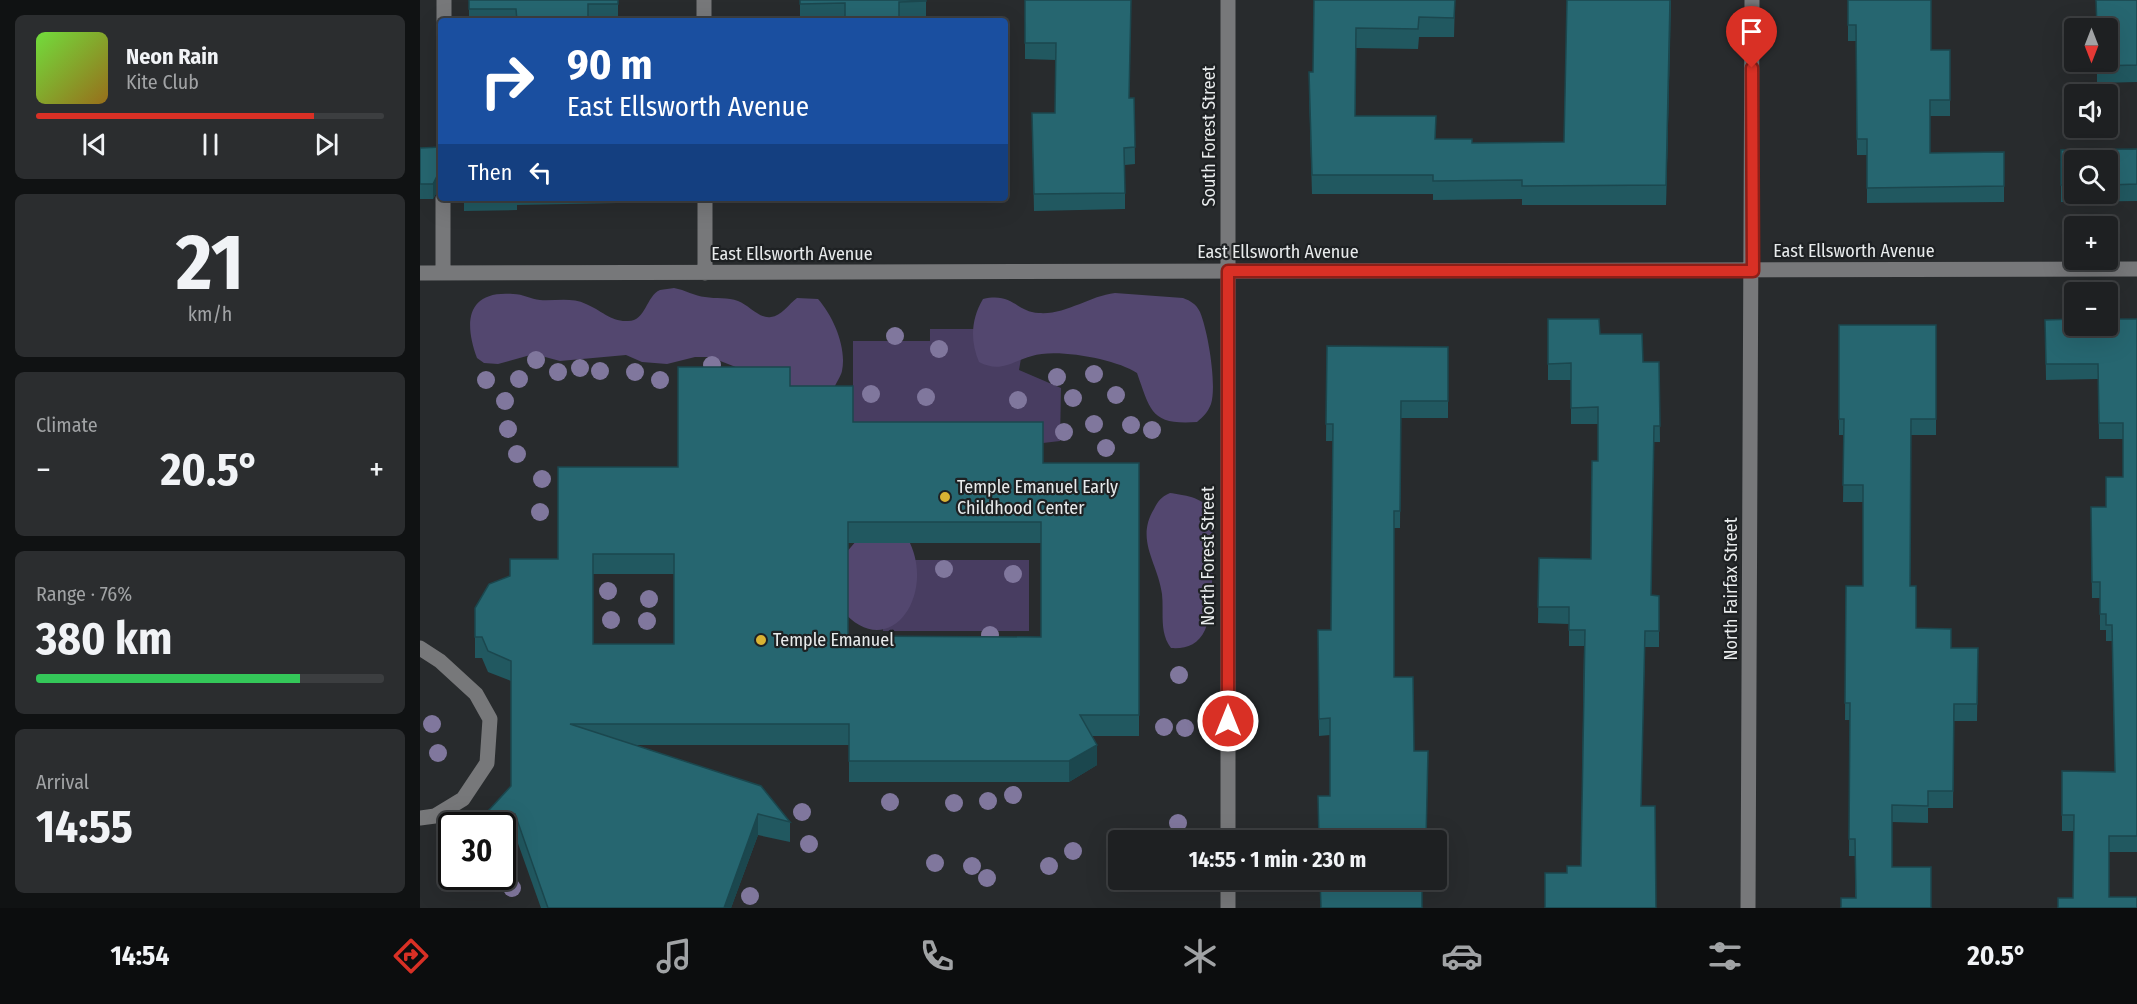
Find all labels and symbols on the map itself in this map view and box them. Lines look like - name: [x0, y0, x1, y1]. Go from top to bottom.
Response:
- pin: [1726, 6, 1777, 68]
- north arrow: [2064, 18, 2118, 72]
- street label: South Forest Street: [1198, 65, 1220, 206]
- street label: East Ellsworth Avenue: [1773, 240, 1935, 262]
- street label: East Ellsworth Avenue: [1197, 241, 1359, 263]
- street label: East Ellsworth Avenue: [711, 243, 873, 265]
- place label: Temple Emanuel Early Childhood Center: [957, 476, 1118, 519]
- street label: North Forest Street: [1197, 486, 1219, 626]
- marker: Temple Emanuel Early Childhood Center: [938, 490, 952, 504]
- street label: North Fairfax Street: [1720, 517, 1742, 661]
- place label: Temple Emanuel: [773, 629, 894, 651]
- marker: Temple Emanuel: [754, 633, 768, 647]
- position arrow: [1196, 689, 1260, 753]
- speed limit sign: 30: [438, 812, 516, 890]

